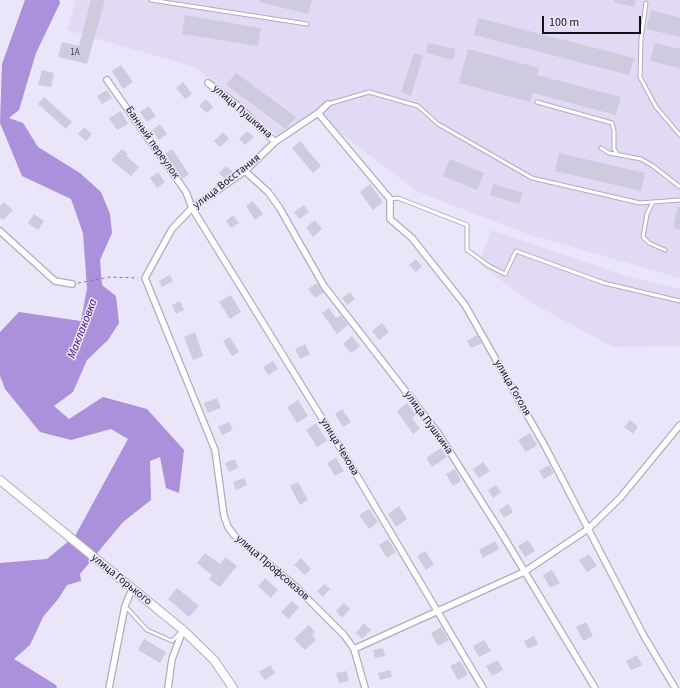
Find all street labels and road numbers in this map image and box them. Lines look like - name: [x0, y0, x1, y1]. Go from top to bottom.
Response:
- street label: улица Пушкина: [209, 82, 275, 142]
- street label: Банный переулок: [122, 104, 182, 182]
- street label: улица Восстания: [191, 152, 263, 212]
- street label: улица Гоголя: [491, 357, 533, 419]
- street label: улица Пушкина: [401, 389, 455, 457]
- street label: улица Чехова: [317, 416, 361, 478]
- street label: улица Профсоюзов: [232, 532, 312, 604]
- street label: улица Горького: [88, 552, 154, 608]

